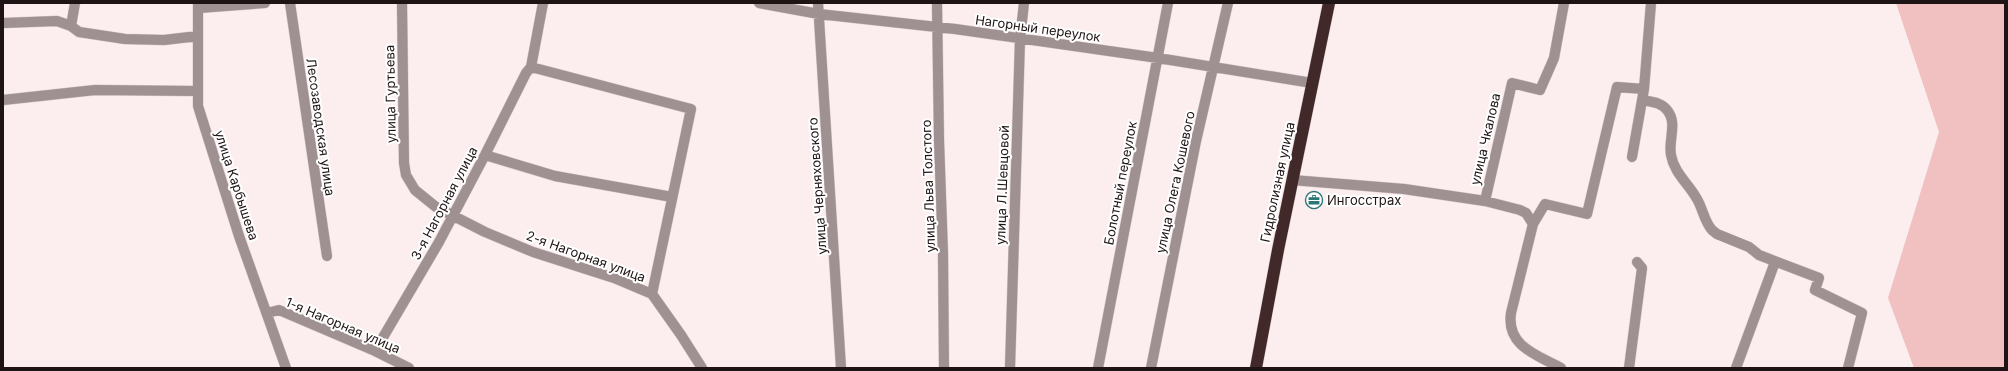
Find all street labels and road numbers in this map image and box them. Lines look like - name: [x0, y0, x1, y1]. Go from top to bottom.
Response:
- street label: Нагорный переулок: [974, 11, 1102, 45]
- street label: улица Гуртьева: [381, 45, 399, 143]
- street label: Лесозаводская улица: [303, 57, 339, 197]
- street label: улица Чкалова: [1467, 91, 1503, 187]
- street label: улица Олега Кошевого: [1152, 109, 1198, 255]
- street label: улица Черняховского: [804, 117, 830, 255]
- street label: улица Льва Толстого: [918, 119, 938, 253]
- street label: Болотный переулок: [1100, 120, 1140, 246]
- street label: Гидролизная улица: [1256, 120, 1298, 244]
- street label: улица Л.Шевцовой: [992, 125, 1012, 245]
- street label: улица Карбышева: [212, 128, 262, 242]
- street label: 3-я Нагорная улица: [407, 144, 481, 262]
- street label: 2-я Нагорная улица: [524, 227, 648, 285]
- street label: 1-я Нагорная улица: [283, 294, 403, 356]

